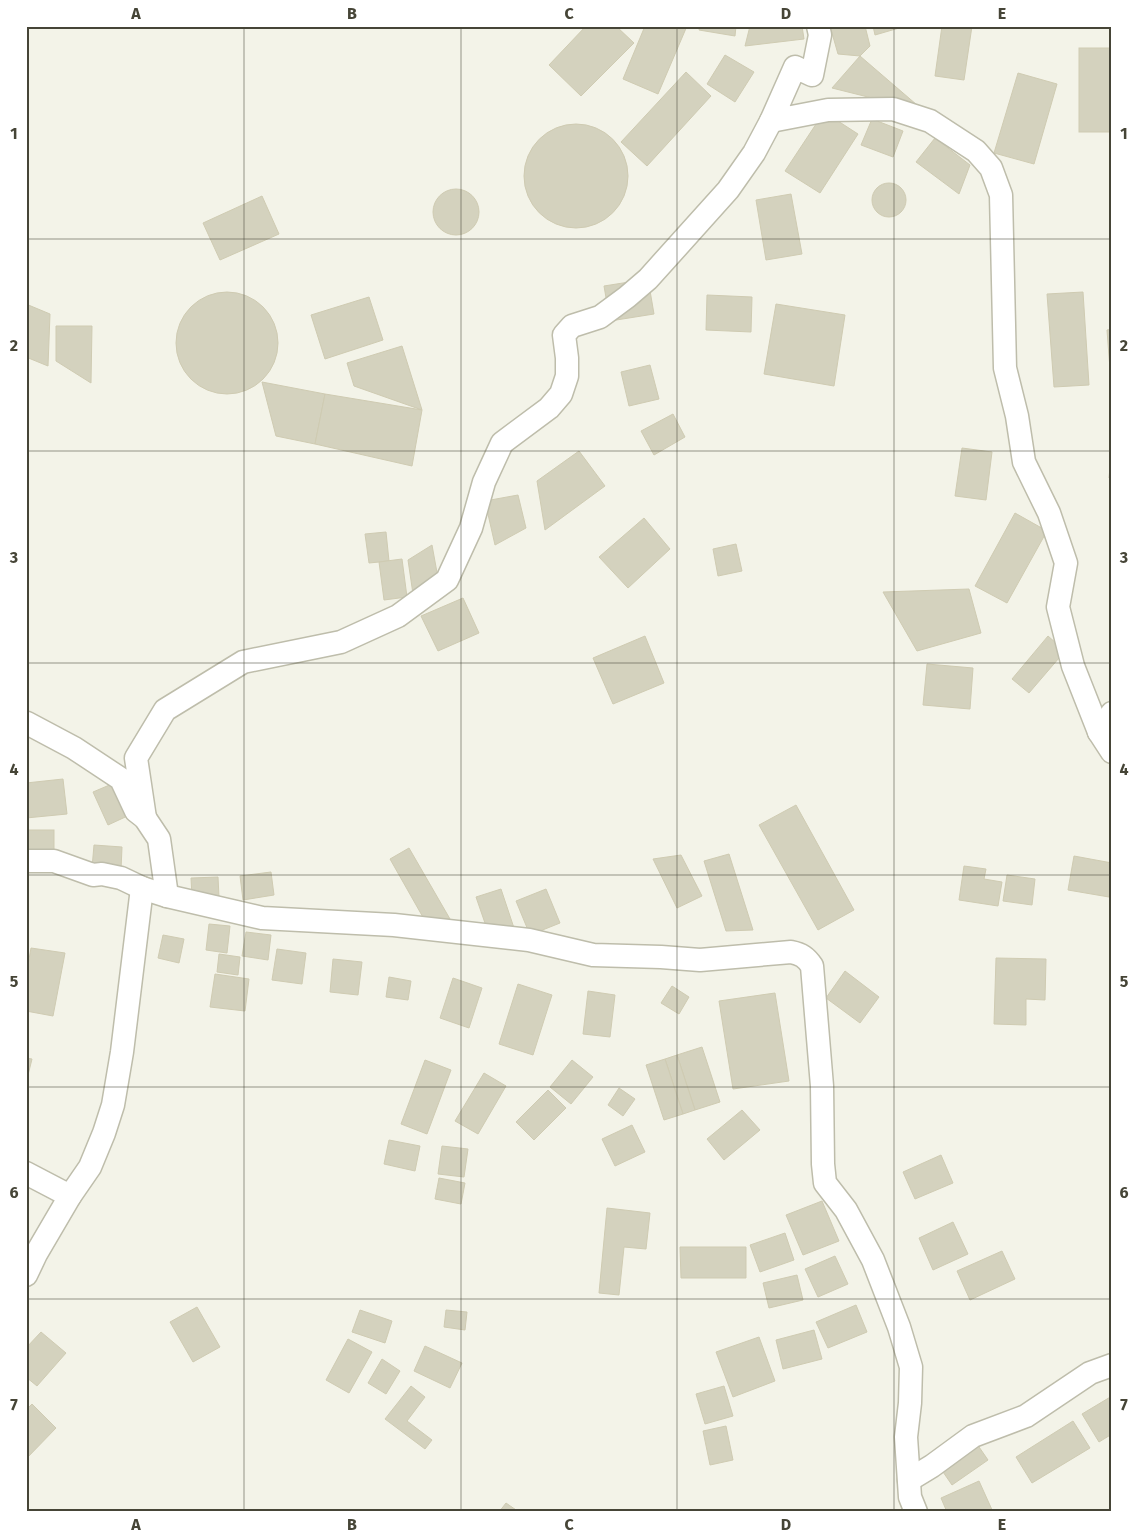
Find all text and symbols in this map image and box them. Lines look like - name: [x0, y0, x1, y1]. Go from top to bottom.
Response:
- text: A: [130, 4, 141, 23]
- text: B: [347, 4, 357, 23]
- text: C: [564, 4, 574, 23]
- text: D: [781, 4, 791, 23]
- text: E: [998, 4, 1006, 23]
- text: 1: [10, 124, 18, 143]
- text: 1: [1120, 124, 1128, 143]
- text: 2: [10, 336, 18, 355]
- text: 2: [1120, 336, 1128, 355]
- text: 3: [9, 548, 18, 567]
- text: 3: [1119, 548, 1128, 567]
- text: 4: [9, 760, 19, 779]
- text: 4: [1119, 760, 1129, 779]
- text: 5: [10, 972, 19, 991]
- text: 5: [1120, 972, 1129, 991]
- text: 6: [9, 1183, 19, 1202]
- text: 6: [1119, 1183, 1129, 1202]
- text: 7: [10, 1395, 18, 1414]
- text: 7: [1120, 1395, 1128, 1414]
- text: A: [130, 1515, 141, 1534]
- text: B: [347, 1515, 357, 1534]
- text: C: [564, 1515, 574, 1534]
- text: D: [781, 1515, 791, 1534]
- text: E: [998, 1515, 1006, 1534]

